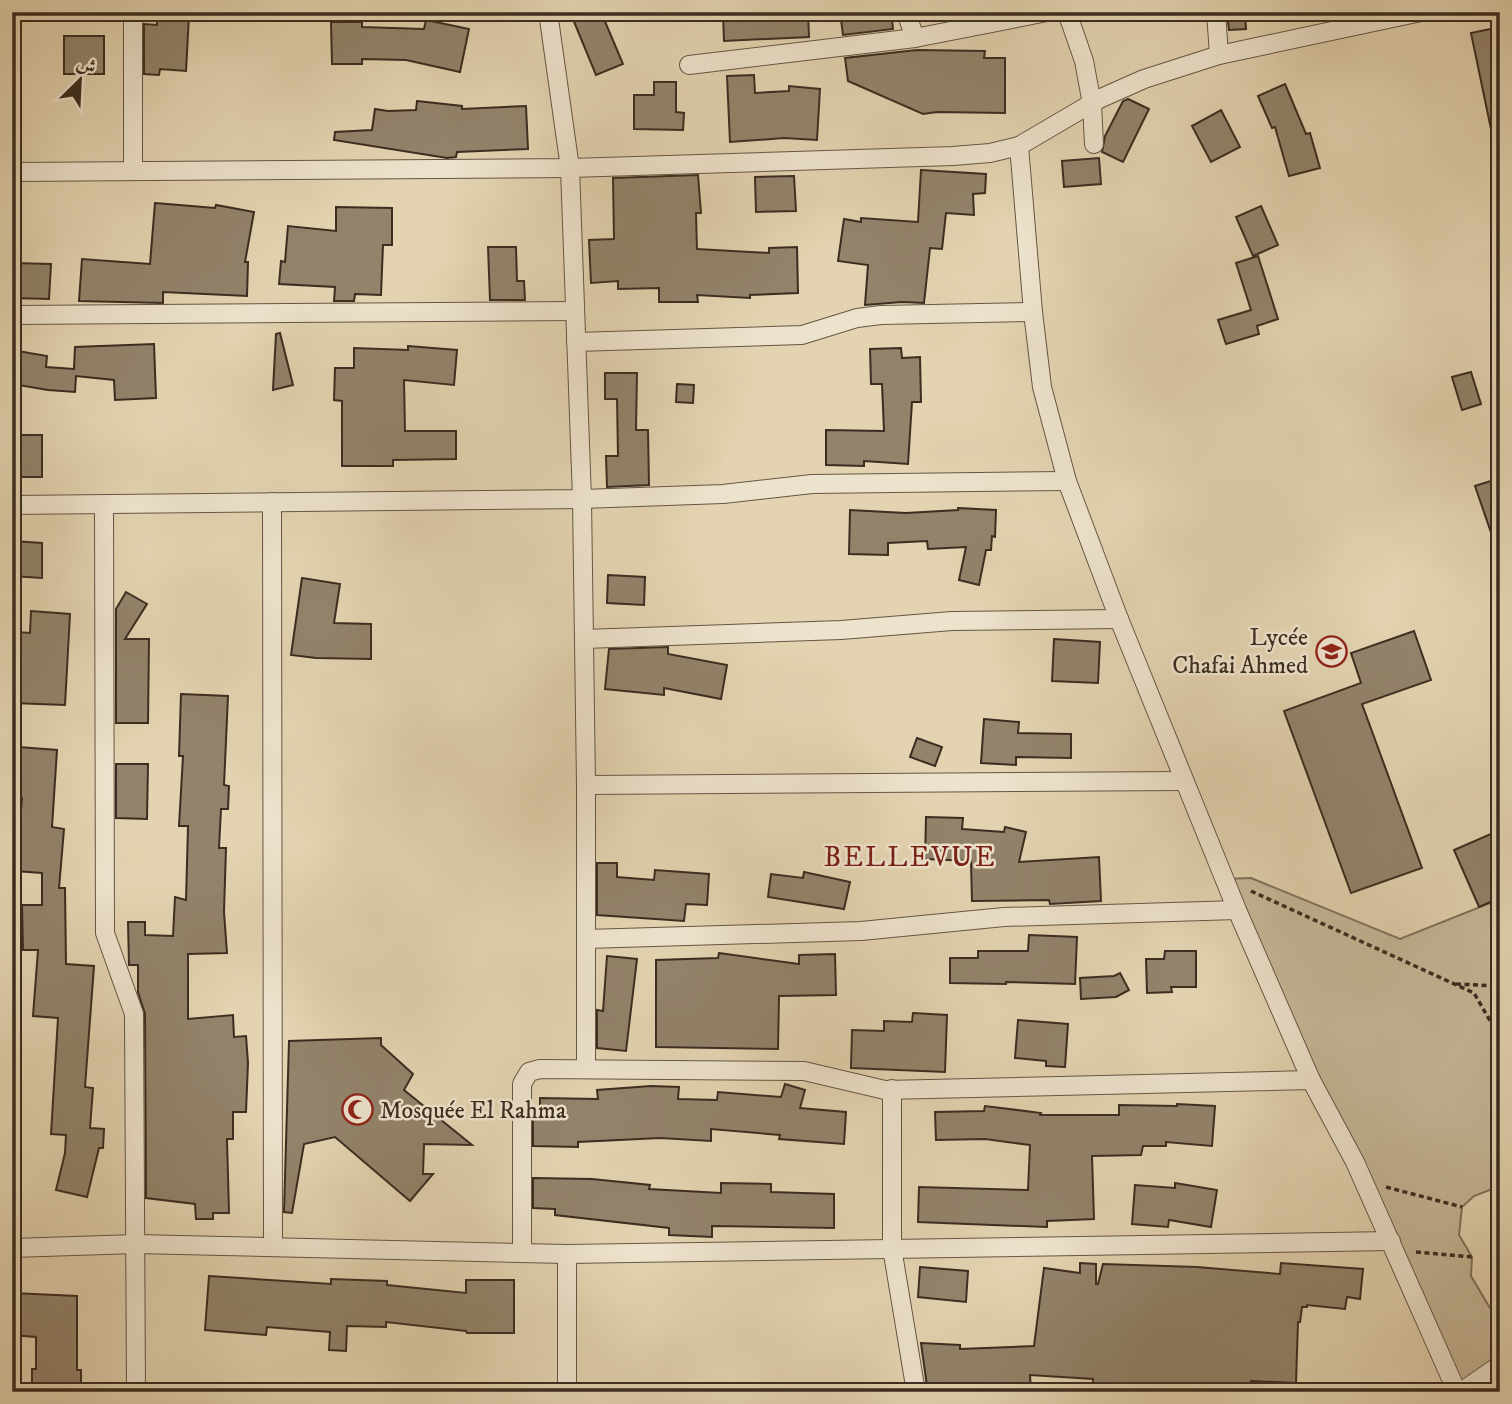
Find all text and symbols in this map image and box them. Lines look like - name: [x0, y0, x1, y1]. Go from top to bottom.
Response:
- north arrow: [46, 46, 116, 116]
- text: ش: [73, 51, 100, 80]
- place label: Lycée Chafai Ahmed: [1172, 623, 1308, 681]
- school or university icon: Lycée Chafai Ahmed: [1314, 634, 1348, 668]
- district label: BELLEVUE: [824, 840, 996, 875]
- mosque icon: Mosquée El Rahma: [340, 1093, 374, 1127]
- place label: Mosquée El Rahma: [380, 1096, 567, 1126]

